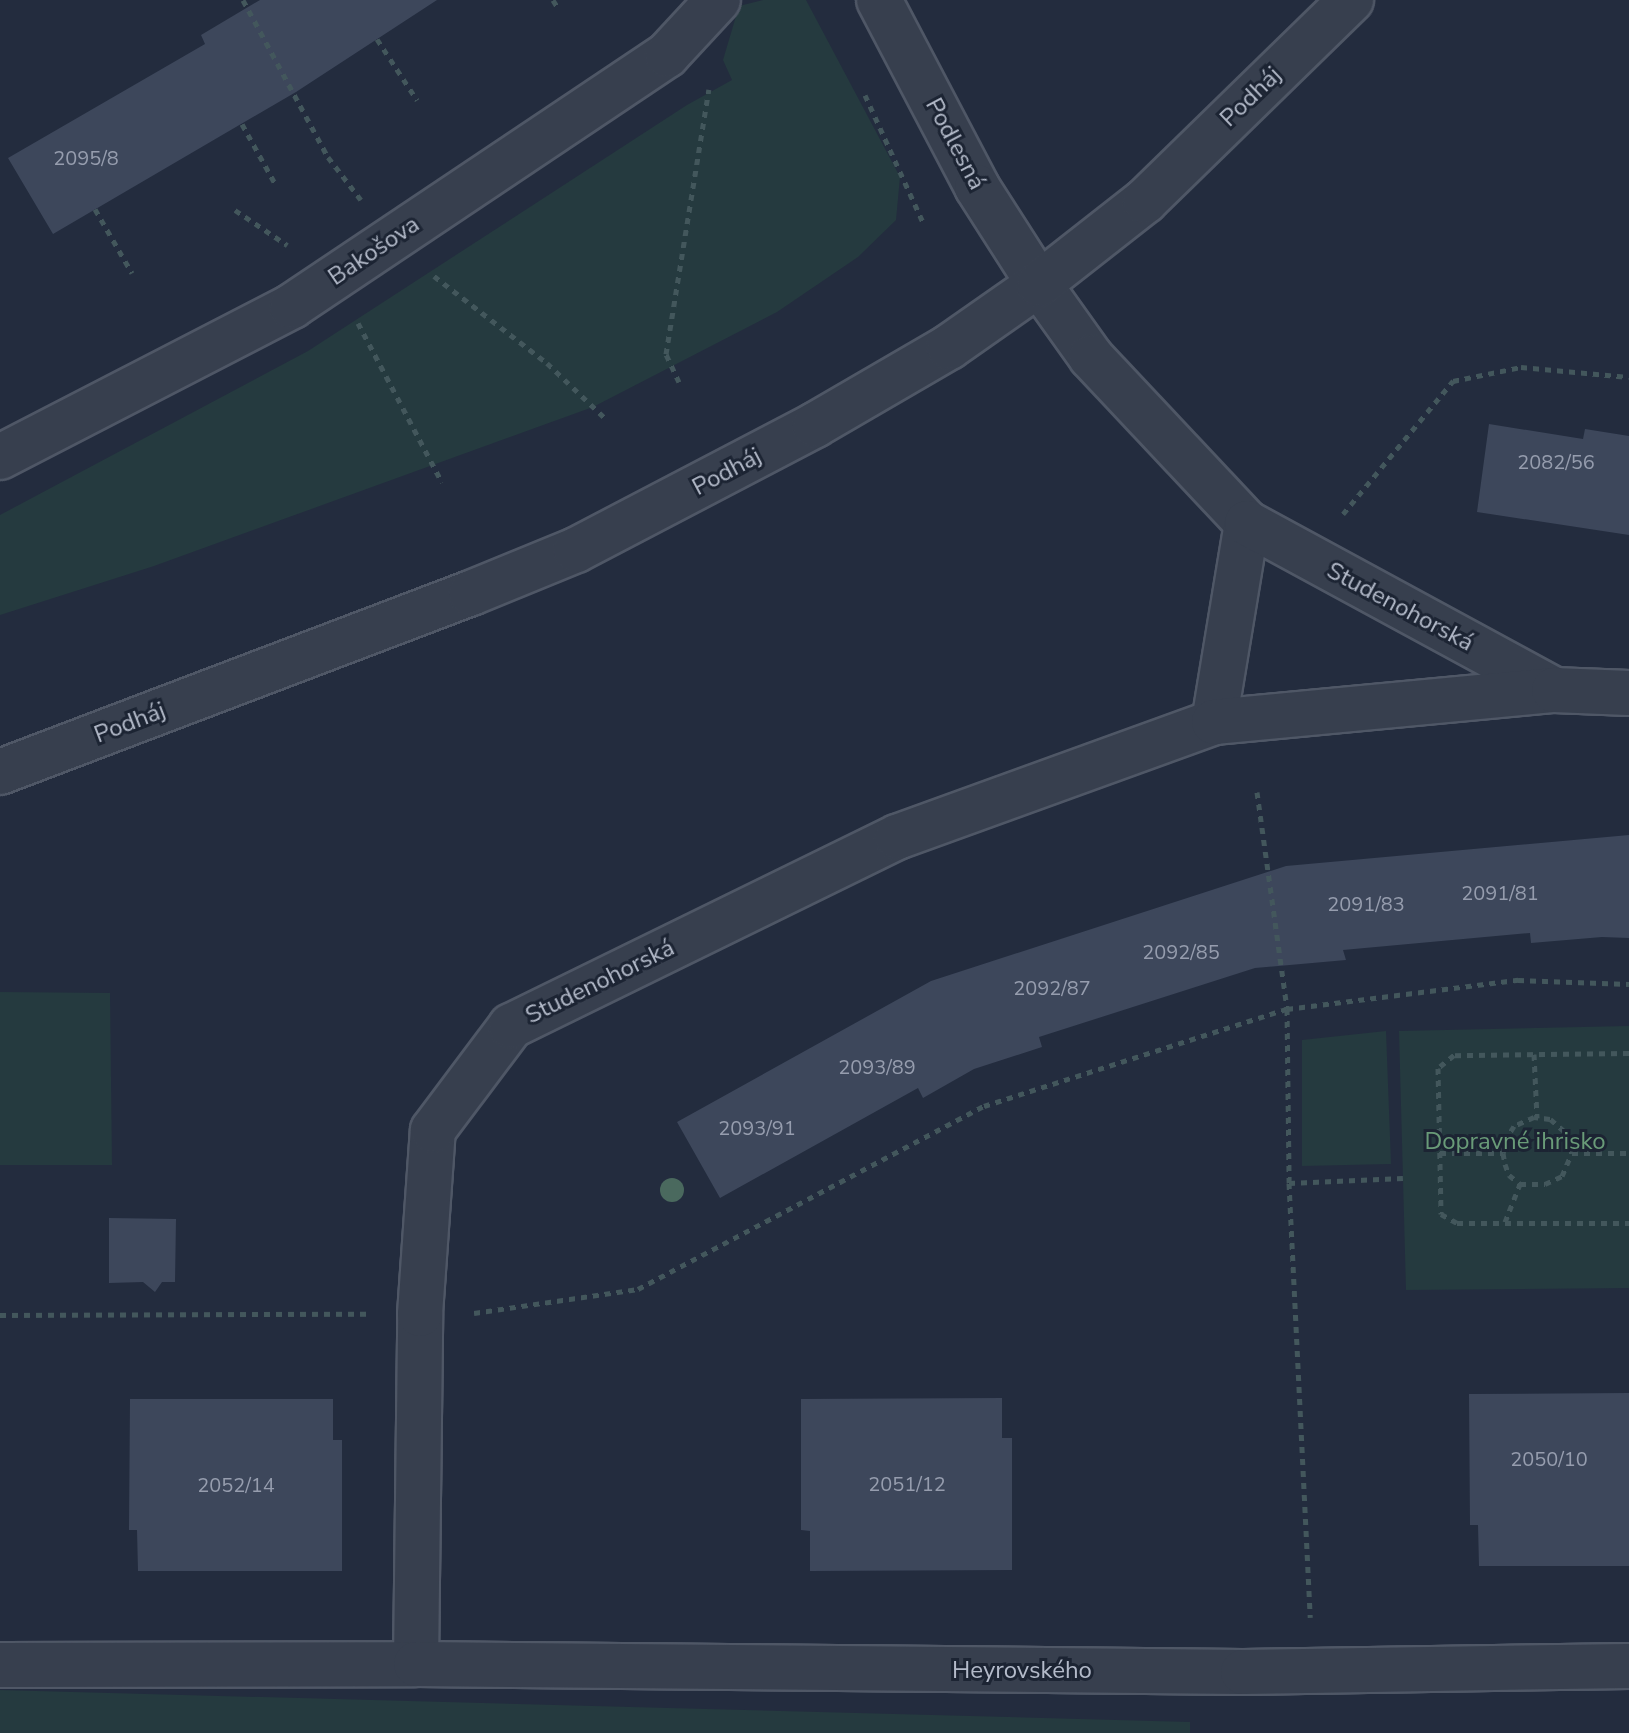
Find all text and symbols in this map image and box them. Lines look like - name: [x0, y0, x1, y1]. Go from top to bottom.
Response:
- street label: Podháj: [1214, 61, 1288, 133]
- street label: Podlesná: [919, 93, 991, 195]
- house number: 2095/8: [53, 146, 119, 170]
- street label: Bakošova: [323, 210, 425, 292]
- street label: Podháj: [688, 442, 766, 502]
- house number: 2082/56: [1517, 450, 1595, 474]
- street label: Studenohorská: [1322, 556, 1478, 658]
- street label: Podháj: [90, 696, 170, 750]
- house number: 2091/81: [1461, 881, 1539, 905]
- house number: 2091/83: [1327, 892, 1405, 916]
- street label: Studenohorská: [521, 934, 679, 1030]
- house number: 2092/85: [1142, 940, 1220, 964]
- house number: 2092/87: [1013, 976, 1091, 1000]
- house number: 2093/89: [838, 1055, 916, 1079]
- house number: 2093/91: [718, 1116, 796, 1140]
- park label: Dopravné ihrisko: [1424, 1128, 1606, 1156]
- house number: 2050/10: [1510, 1447, 1588, 1471]
- house number: 2051/12: [868, 1472, 946, 1496]
- house number: 2052/14: [197, 1473, 275, 1497]
- street label: Heyrovského: [952, 1657, 1092, 1685]

